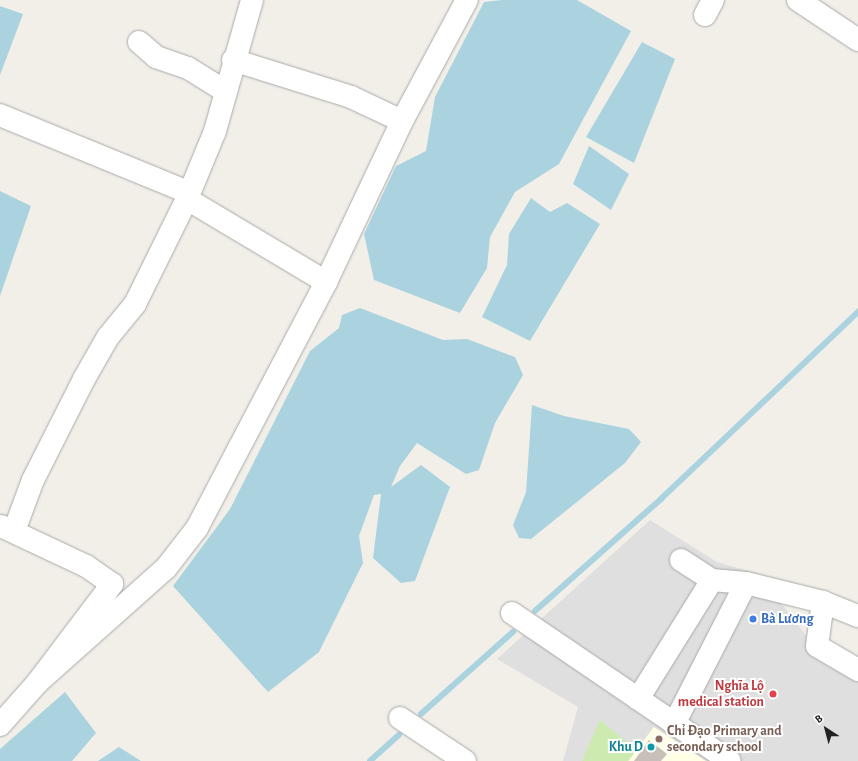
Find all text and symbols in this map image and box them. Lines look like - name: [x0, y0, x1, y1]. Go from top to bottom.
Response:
- place label: Bà Lương: [761, 611, 813, 627]
- marker: Bà Lương: [748, 614, 758, 624]
- place label: Nghĩa Lộ medical station: [678, 678, 764, 710]
- marker: Nghĩa Lộ medical station: [767, 688, 779, 700]
- north arrow: [806, 709, 846, 749]
- text: B: [813, 713, 824, 725]
- place label: Chỉ Đạo Primary and secondary school: [667, 723, 782, 756]
- marker: Chỉ Đạo Primary and secondary school: [654, 734, 664, 744]
- place label: Khu D: [609, 739, 643, 755]
- marker: Khu D: [646, 742, 656, 752]

